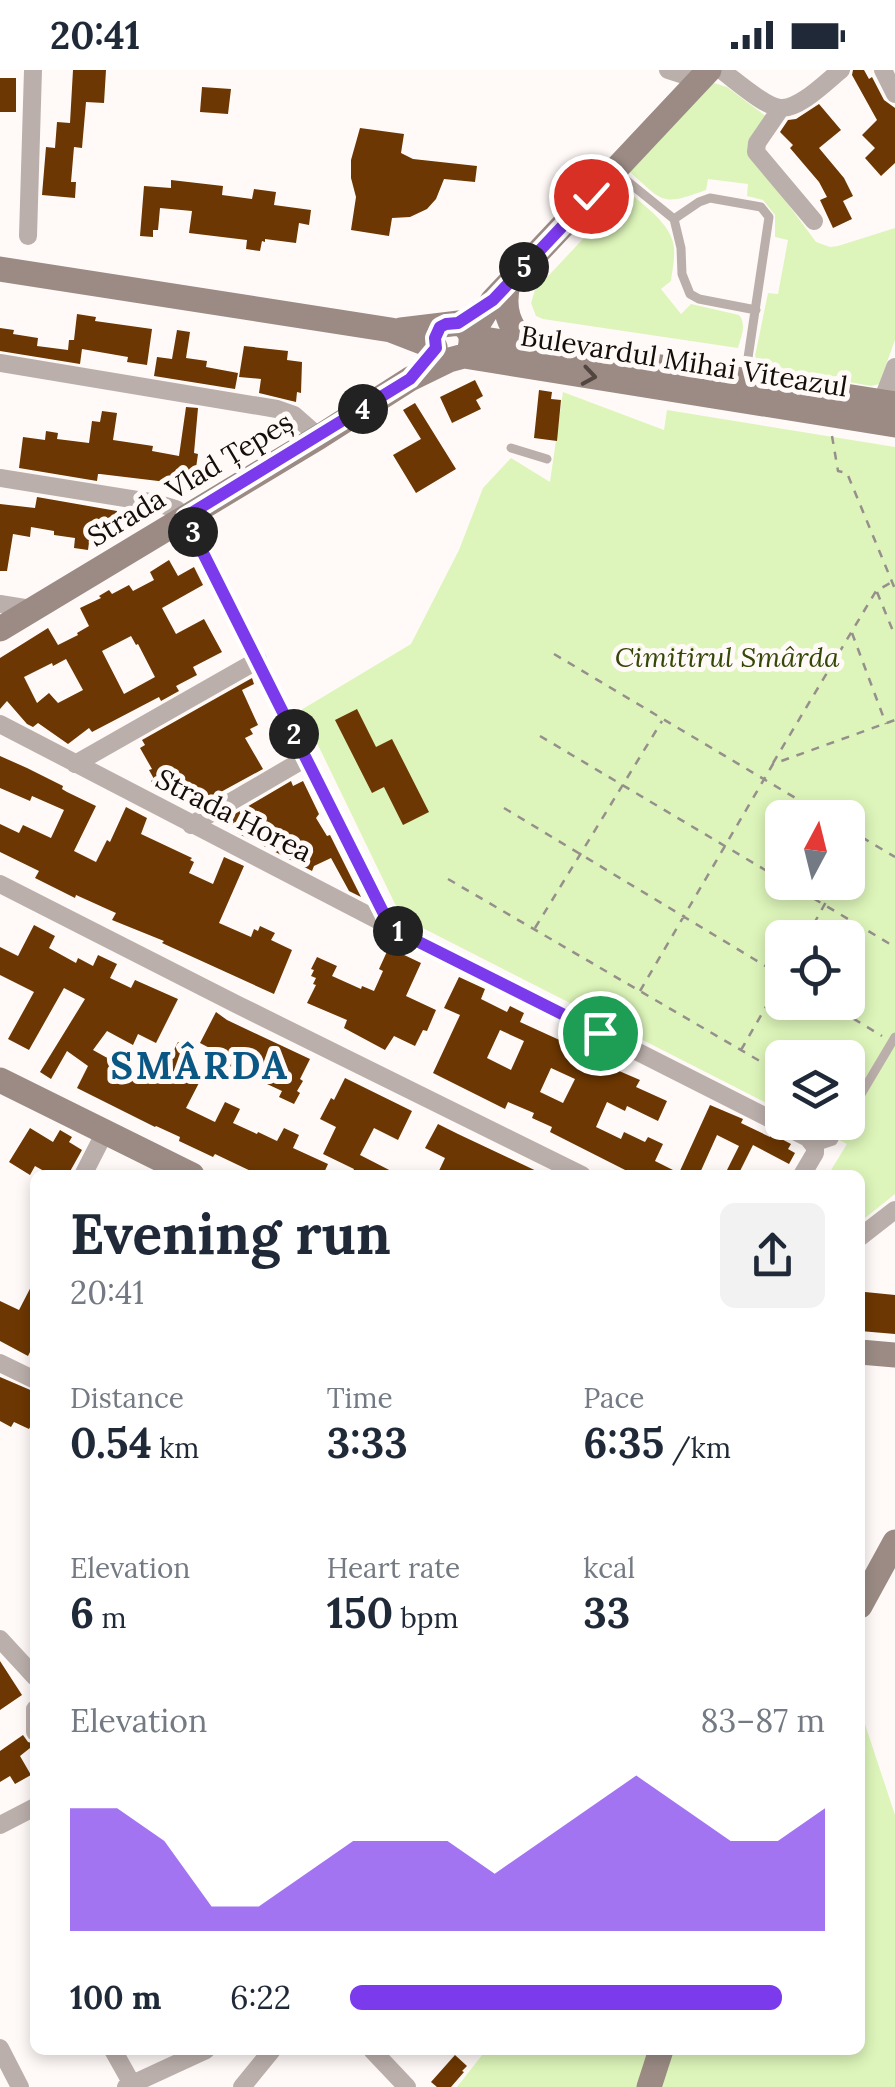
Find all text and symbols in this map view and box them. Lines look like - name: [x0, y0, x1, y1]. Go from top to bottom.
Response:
- text: 20:41: [50, 11, 140, 59]
- pin: [549, 154, 634, 239]
- icon: check: [564, 169, 619, 224]
- pin: 5: [499, 242, 549, 292]
- text: 5: [516, 249, 532, 285]
- street label: Bulevardul Mihai Viteazul: [518, 317, 850, 405]
- one-way arrow: [580, 365, 597, 386]
- pin: 4: [338, 384, 388, 434]
- text: 4: [355, 391, 371, 427]
- street label: Strada Vlad Țepeș: [81, 404, 299, 554]
- pin: 3: [168, 507, 218, 557]
- text: 3: [185, 514, 201, 550]
- park label: Cimitirul Smârda: [615, 639, 840, 675]
- pin: 2: [269, 709, 319, 759]
- text: 2: [287, 716, 301, 752]
- street label: Strada Horea: [150, 760, 318, 870]
- north arrow: [765, 800, 865, 900]
- map controls: [765, 800, 865, 1140]
- pin: 1: [373, 906, 423, 956]
- text: 1: [392, 913, 404, 949]
- button: locate: [765, 920, 865, 1020]
- pin: [558, 991, 643, 1076]
- icon: arrive: [573, 1006, 628, 1061]
- button: layers: [765, 1040, 865, 1140]
- district label: SMÂRDA: [110, 1041, 290, 1089]
- text: Evening run: [70, 1199, 391, 1269]
- button: share: [720, 1203, 825, 1308]
- text: 20:41: [70, 1272, 144, 1313]
- text: Distance: [70, 1380, 184, 1416]
- text: Time: [327, 1380, 393, 1416]
- text: Pace: [583, 1380, 644, 1416]
- text: 0.54: [70, 1416, 152, 1470]
- text: 3:33: [327, 1416, 408, 1470]
- text: 6:35: [583, 1416, 664, 1470]
- text: km: [152, 1430, 199, 1466]
- text: /km: [664, 1430, 731, 1466]
- text: Elevation: [70, 1550, 190, 1586]
- text: Heart rate: [327, 1550, 460, 1586]
- text: kcal: [583, 1550, 635, 1586]
- text: 6: [70, 1586, 94, 1640]
- text: 150: [327, 1586, 393, 1640]
- text: 33: [583, 1586, 630, 1640]
- text: m: [94, 1600, 127, 1636]
- text: bpm: [393, 1600, 459, 1636]
- text: Elevation: [70, 1700, 207, 1741]
- text: 83–87 m: [701, 1700, 825, 1741]
- text: 100 m: [70, 1977, 162, 2018]
- text: 6:22: [230, 1977, 291, 2018]

